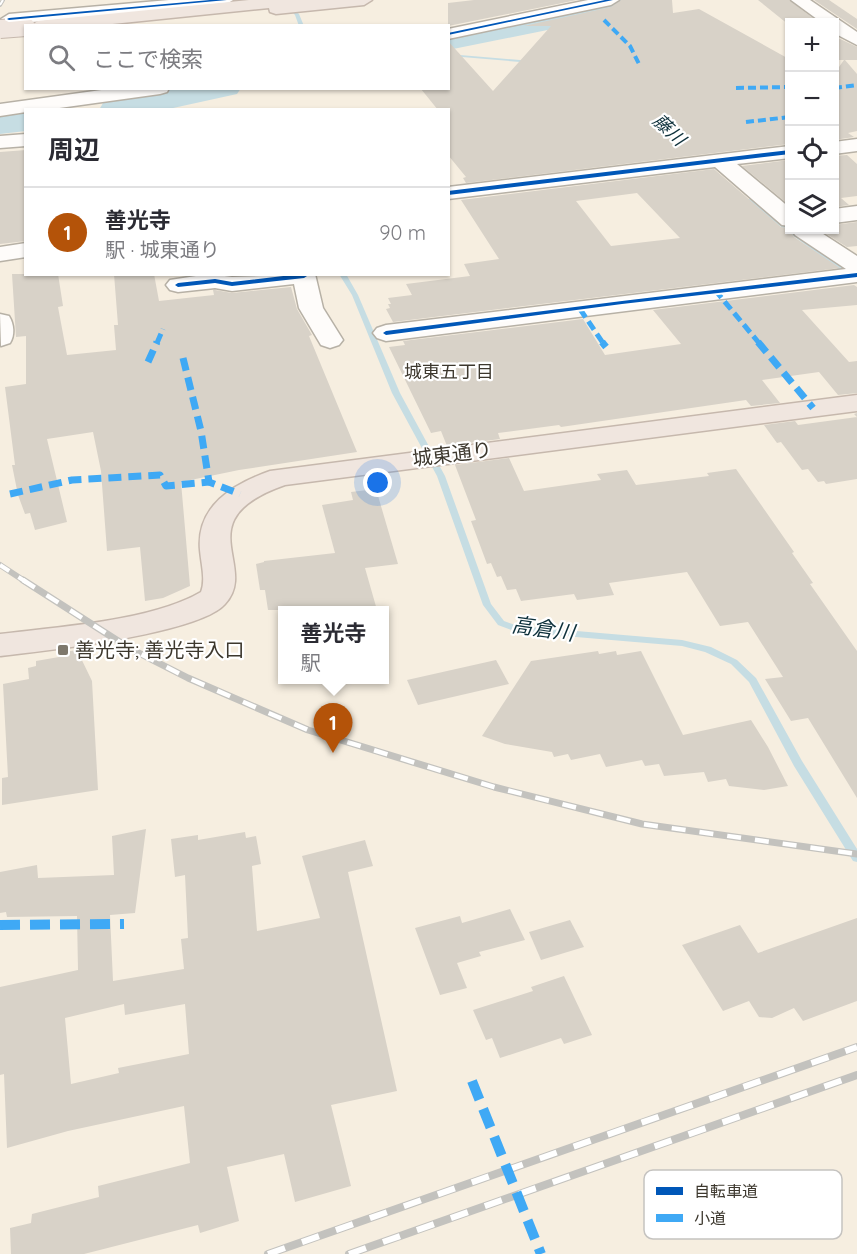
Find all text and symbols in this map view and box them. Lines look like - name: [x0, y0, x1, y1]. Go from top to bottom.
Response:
- map controls: [785, 18, 839, 234]
- button: +: [785, 18, 839, 72]
- search box: [24, 24, 450, 90]
- icon: search: [45, 41, 78, 74]
- text: ここで検索: [93, 45, 203, 73]
- button: −: [785, 72, 839, 126]
- water label: 藤川: [648, 109, 692, 152]
- button: locate: [785, 126, 839, 180]
- text: 周辺: [48, 133, 100, 166]
- button: layers: [785, 180, 839, 234]
- text: 善光寺: [105, 206, 171, 234]
- text: 1: [64, 220, 71, 245]
- text: 90 m: [379, 220, 426, 245]
- text: 駅 · 城東通り: [105, 237, 220, 262]
- district label: 城東五丁目: [404, 360, 494, 383]
- street label: 城東通り: [411, 436, 493, 471]
- your location: [363, 468, 392, 497]
- popup: [278, 606, 389, 684]
- water label: 高倉川: [510, 611, 578, 646]
- text: 善光寺: [300, 619, 367, 647]
- place label: 善光寺; 善光寺入口: [75, 637, 244, 662]
- marker: 善光寺; 善光寺入口: [56, 643, 70, 657]
- text: 駅: [300, 650, 320, 675]
- pin: 1: [314, 704, 352, 753]
- legend: [644, 1170, 842, 1239]
- text: 自転車道: [694, 1181, 758, 1201]
- text: 小道: [694, 1208, 726, 1228]

